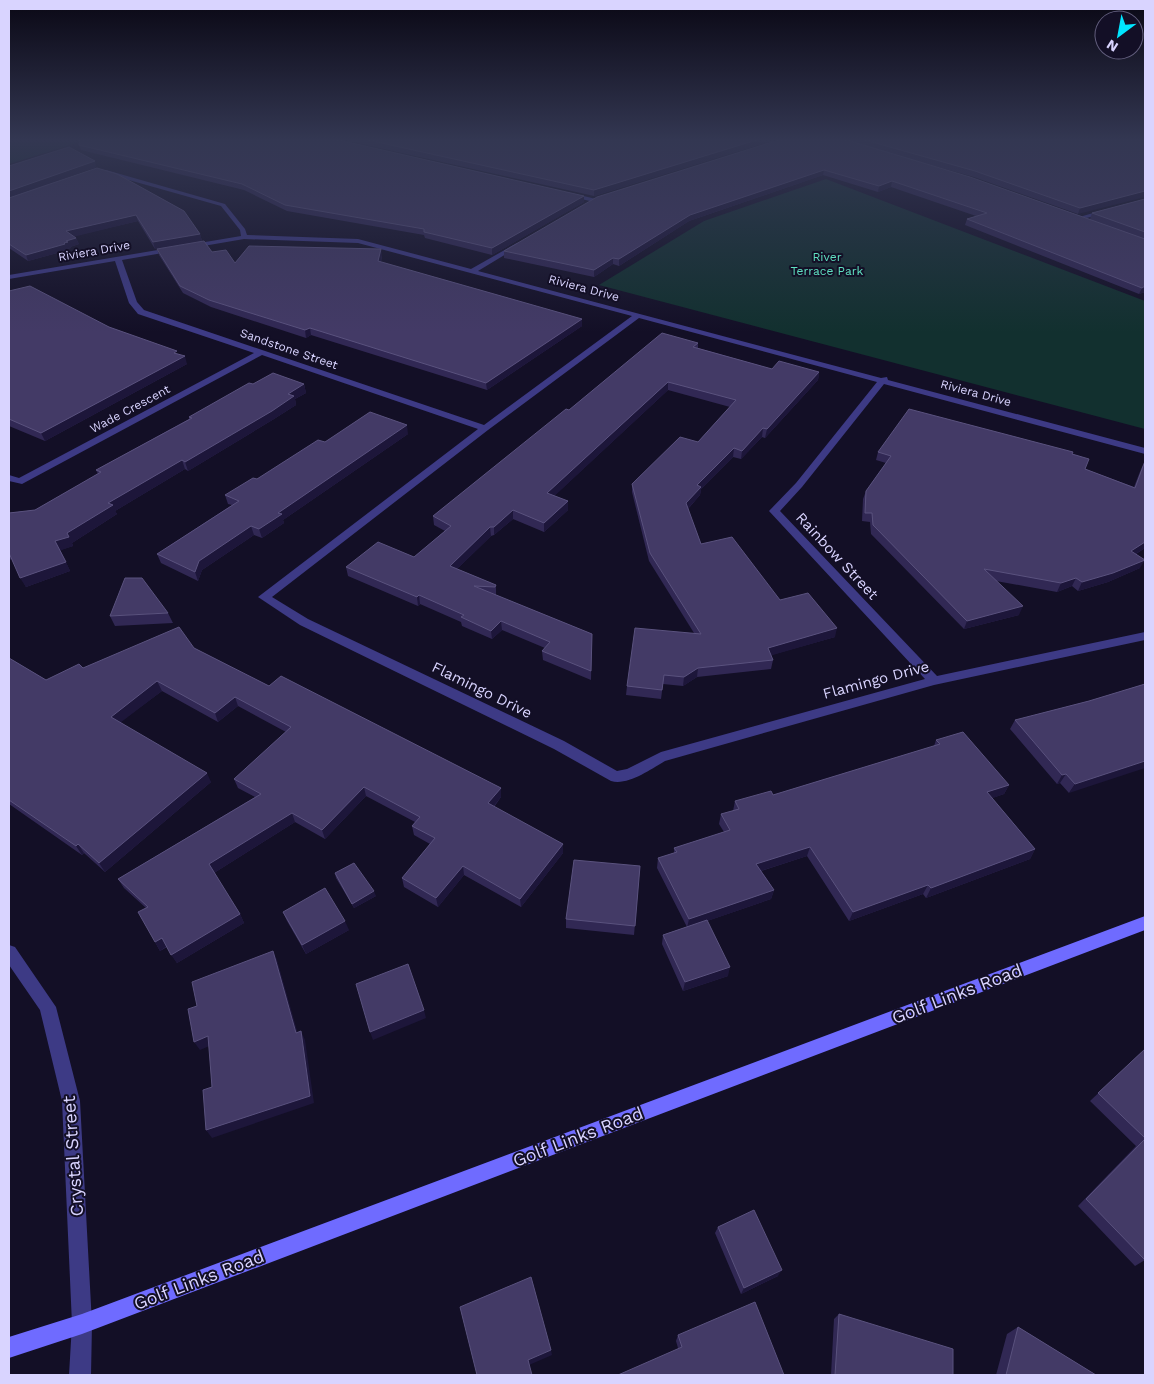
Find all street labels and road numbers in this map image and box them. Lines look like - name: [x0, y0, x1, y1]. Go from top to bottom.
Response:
- street label: Riviera Drive: [57, 238, 131, 264]
- street label: Riviera Drive: [547, 272, 621, 304]
- street label: Sandstone Street: [238, 326, 340, 372]
- street label: Riviera Drive: [939, 377, 1013, 409]
- street label: Wade Crescent: [88, 382, 172, 436]
- street label: Rainbow Street: [792, 509, 882, 604]
- street label: Flamingo Drive: [821, 657, 931, 703]
- street label: Flamingo Drive: [429, 658, 535, 722]
- street label: Golf Links Road: [889, 959, 1025, 1028]
- street label: Crystal Street: [58, 1094, 87, 1217]
- street label: Golf Links Road: [510, 1102, 646, 1171]
- street label: Golf Links Road: [131, 1245, 267, 1314]

